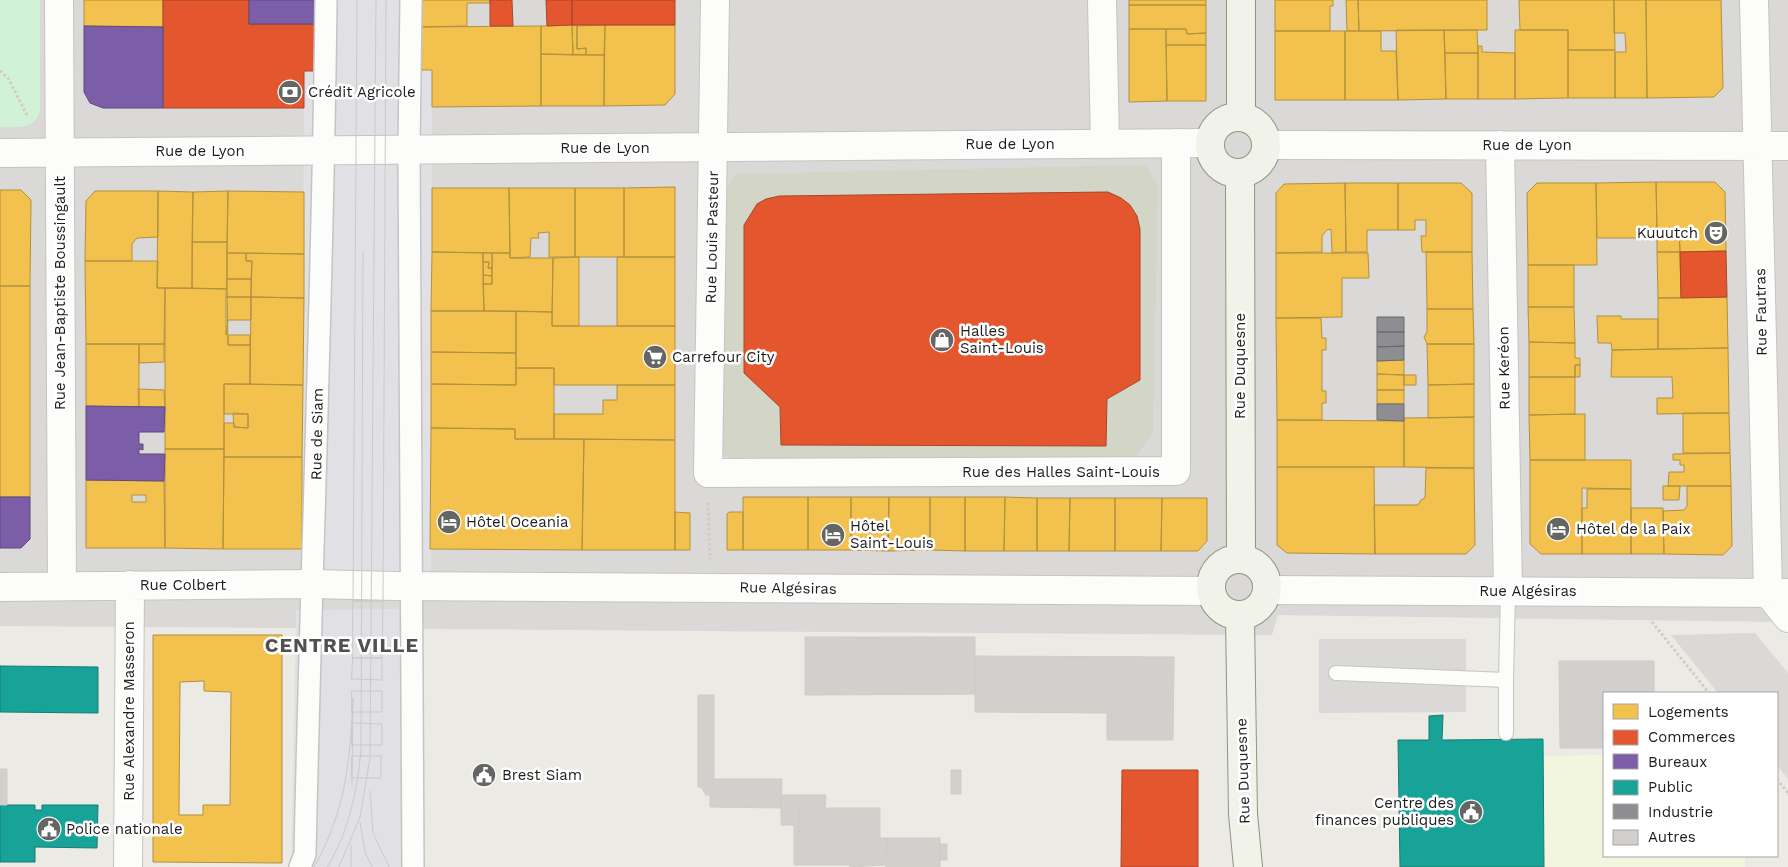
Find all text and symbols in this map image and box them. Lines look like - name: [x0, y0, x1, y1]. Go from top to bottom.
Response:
- bank icon: Crédit Agricole: [277, 79, 303, 105]
- place label: Crédit Agricole: [308, 83, 416, 101]
- street label: Rue de Lyon: [965, 135, 1055, 153]
- street label: Rue de Lyon: [1482, 136, 1572, 154]
- street label: Rue de Lyon: [560, 139, 650, 157]
- street label: Rue de Lyon: [155, 142, 245, 160]
- street label: Rue Louis Pasteur: [702, 170, 722, 304]
- street label: Rue Jean-Baptiste Boussingault: [51, 175, 69, 410]
- theatre icon: Kuuutch: [1703, 220, 1729, 246]
- place label: Kuuutch: [1637, 224, 1698, 242]
- street label: Rue Fautras: [1751, 268, 1771, 356]
- street label: Rue Duquesne: [1231, 313, 1249, 419]
- place label: Halles Saint-Louis: [960, 322, 1044, 357]
- street label: Rue Keréon: [1494, 326, 1514, 410]
- shop icon: Halles Saint-Louis: [929, 327, 955, 353]
- supermarket icon: Carrefour City: [642, 344, 668, 370]
- place label: Carrefour City: [672, 348, 775, 366]
- street label: Rue de Siam: [307, 388, 327, 480]
- street label: Rue des Halles Saint-Louis: [962, 463, 1160, 481]
- hotel icon: Hôtel Oceania: [436, 509, 462, 535]
- place label: Hôtel Oceania: [466, 513, 569, 531]
- hotel icon: Hôtel de la Paix: [1545, 516, 1571, 542]
- place label: Hôtel Saint-Louis: [850, 517, 934, 552]
- place label: Hôtel de la Paix: [1576, 520, 1691, 538]
- hotel icon: Hôtel Saint-Louis: [820, 522, 846, 548]
- street label: Rue Colbert: [140, 576, 227, 594]
- street label: Rue Algésiras: [739, 578, 837, 598]
- street label: Rue Algésiras: [1479, 582, 1577, 600]
- street label: Rue Alexandre Masseron: [120, 621, 138, 801]
- district label: CENTRE VILLE: [265, 633, 419, 657]
- legend: [1603, 692, 1778, 857]
- text: Logements: [1648, 703, 1729, 721]
- street label: Rue Duquesne: [1232, 718, 1254, 824]
- text: Commerces: [1648, 728, 1735, 746]
- text: Bureaux: [1648, 753, 1707, 771]
- public building icon: Brest Siam: [471, 762, 497, 788]
- place label: Brest Siam: [502, 766, 582, 784]
- text: Public: [1648, 778, 1693, 796]
- place label: Centre des finances publiques: [1315, 794, 1454, 829]
- public building icon: Centre des finances publiques: [1458, 799, 1484, 825]
- text: Industrie: [1648, 803, 1713, 821]
- public building icon: Police nationale: [36, 816, 62, 842]
- place label: Police nationale: [66, 820, 183, 838]
- text: Autres: [1648, 828, 1696, 846]

